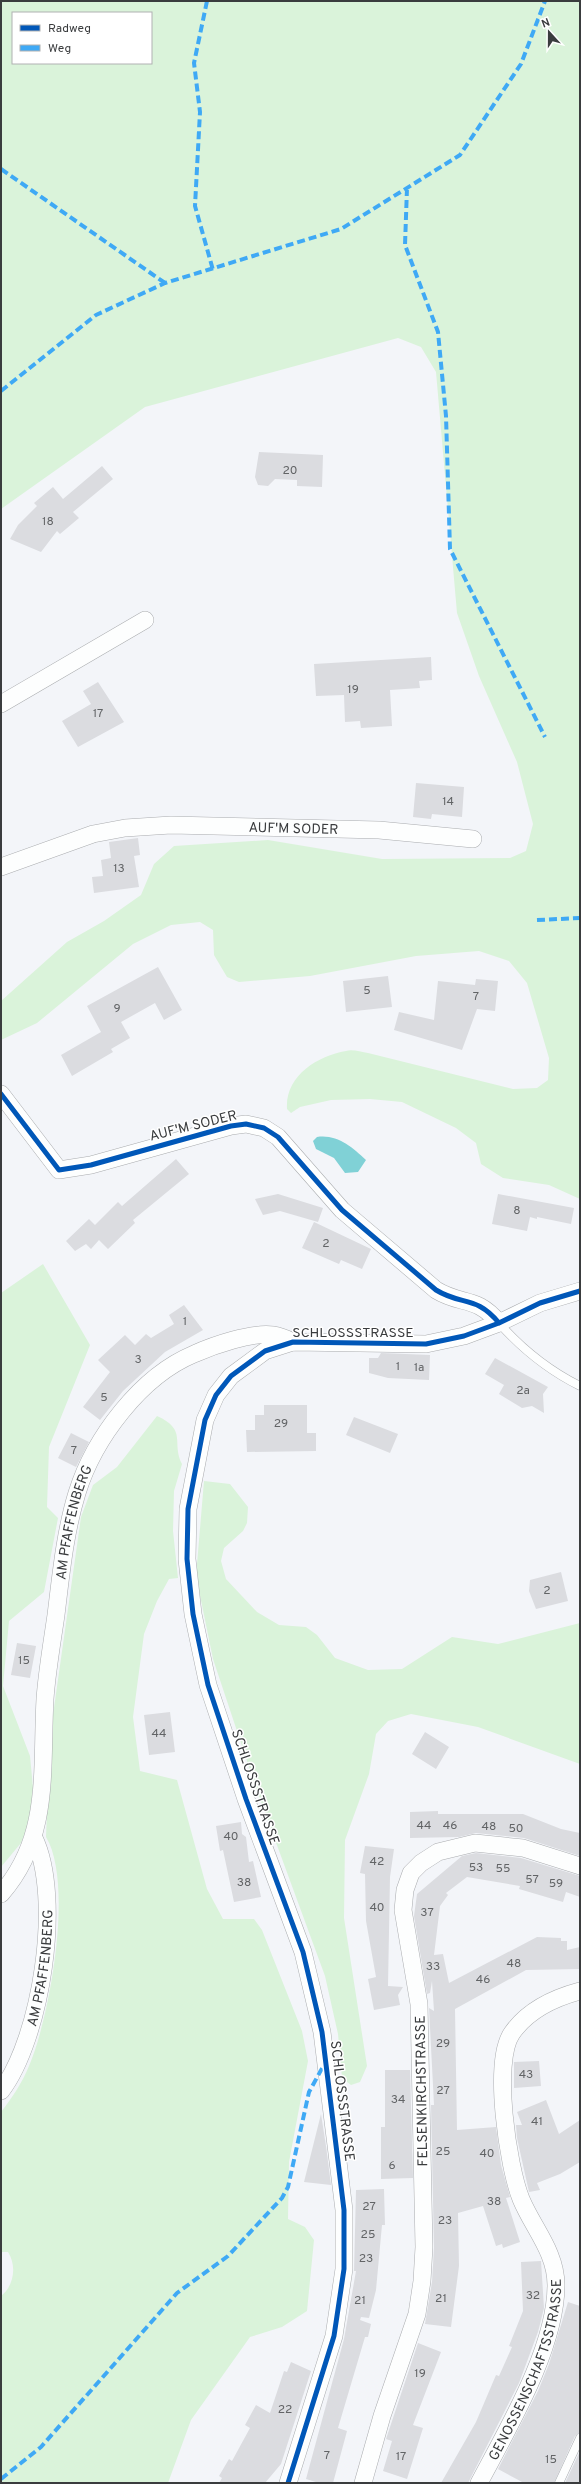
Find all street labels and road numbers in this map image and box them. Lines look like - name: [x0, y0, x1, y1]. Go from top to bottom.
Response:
- street label: AUF'M SODER: [248, 820, 339, 839]
- street label: AUF'M SODER: [148, 1107, 239, 1146]
- street label: SCHLOSSSTRASSE: [292, 1325, 414, 1342]
- street label: AM PFAFFENBERG: [53, 1463, 97, 1581]
- street label: SCHLOSSSTRASSE: [227, 1727, 282, 1848]
- street label: AM PFAFFENBERG: [24, 1909, 57, 2029]
- street label: FELSENKIRCHSTRASSE: [413, 2015, 432, 2167]
- street label: SCHLOSSSTRASSE: [326, 2040, 357, 2162]
- street label: GENOSSENSCHAFTSSTRASSE: [486, 2278, 566, 2464]

